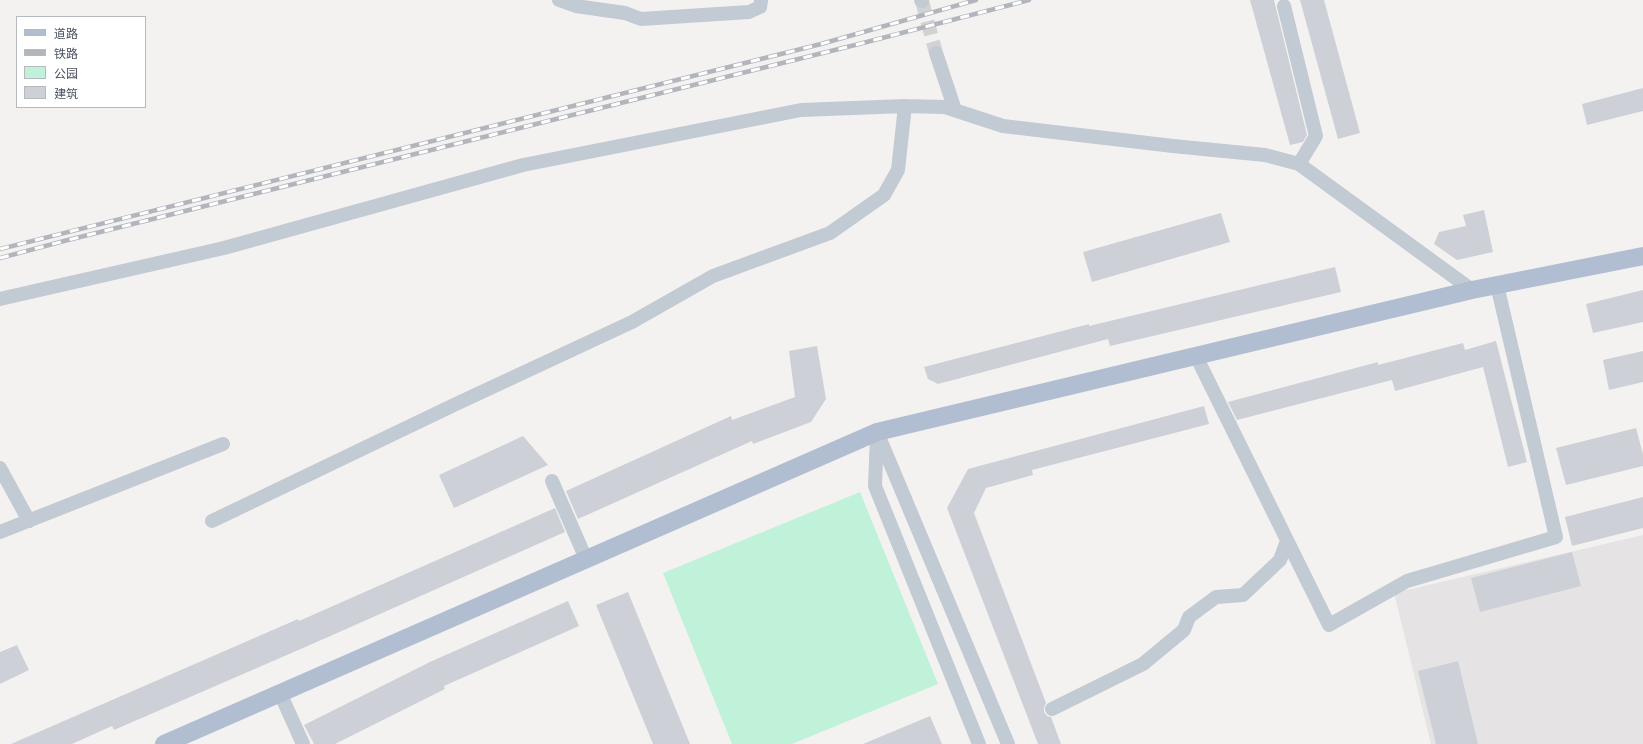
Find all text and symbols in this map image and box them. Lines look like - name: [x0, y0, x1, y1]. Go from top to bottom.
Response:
- legend: [16, 16, 146, 108]
- text: 道路: [54, 26, 78, 40]
- text: 铁路: [54, 46, 78, 60]
- text: 公园: [54, 66, 78, 80]
- text: 建筑: [54, 86, 78, 100]

